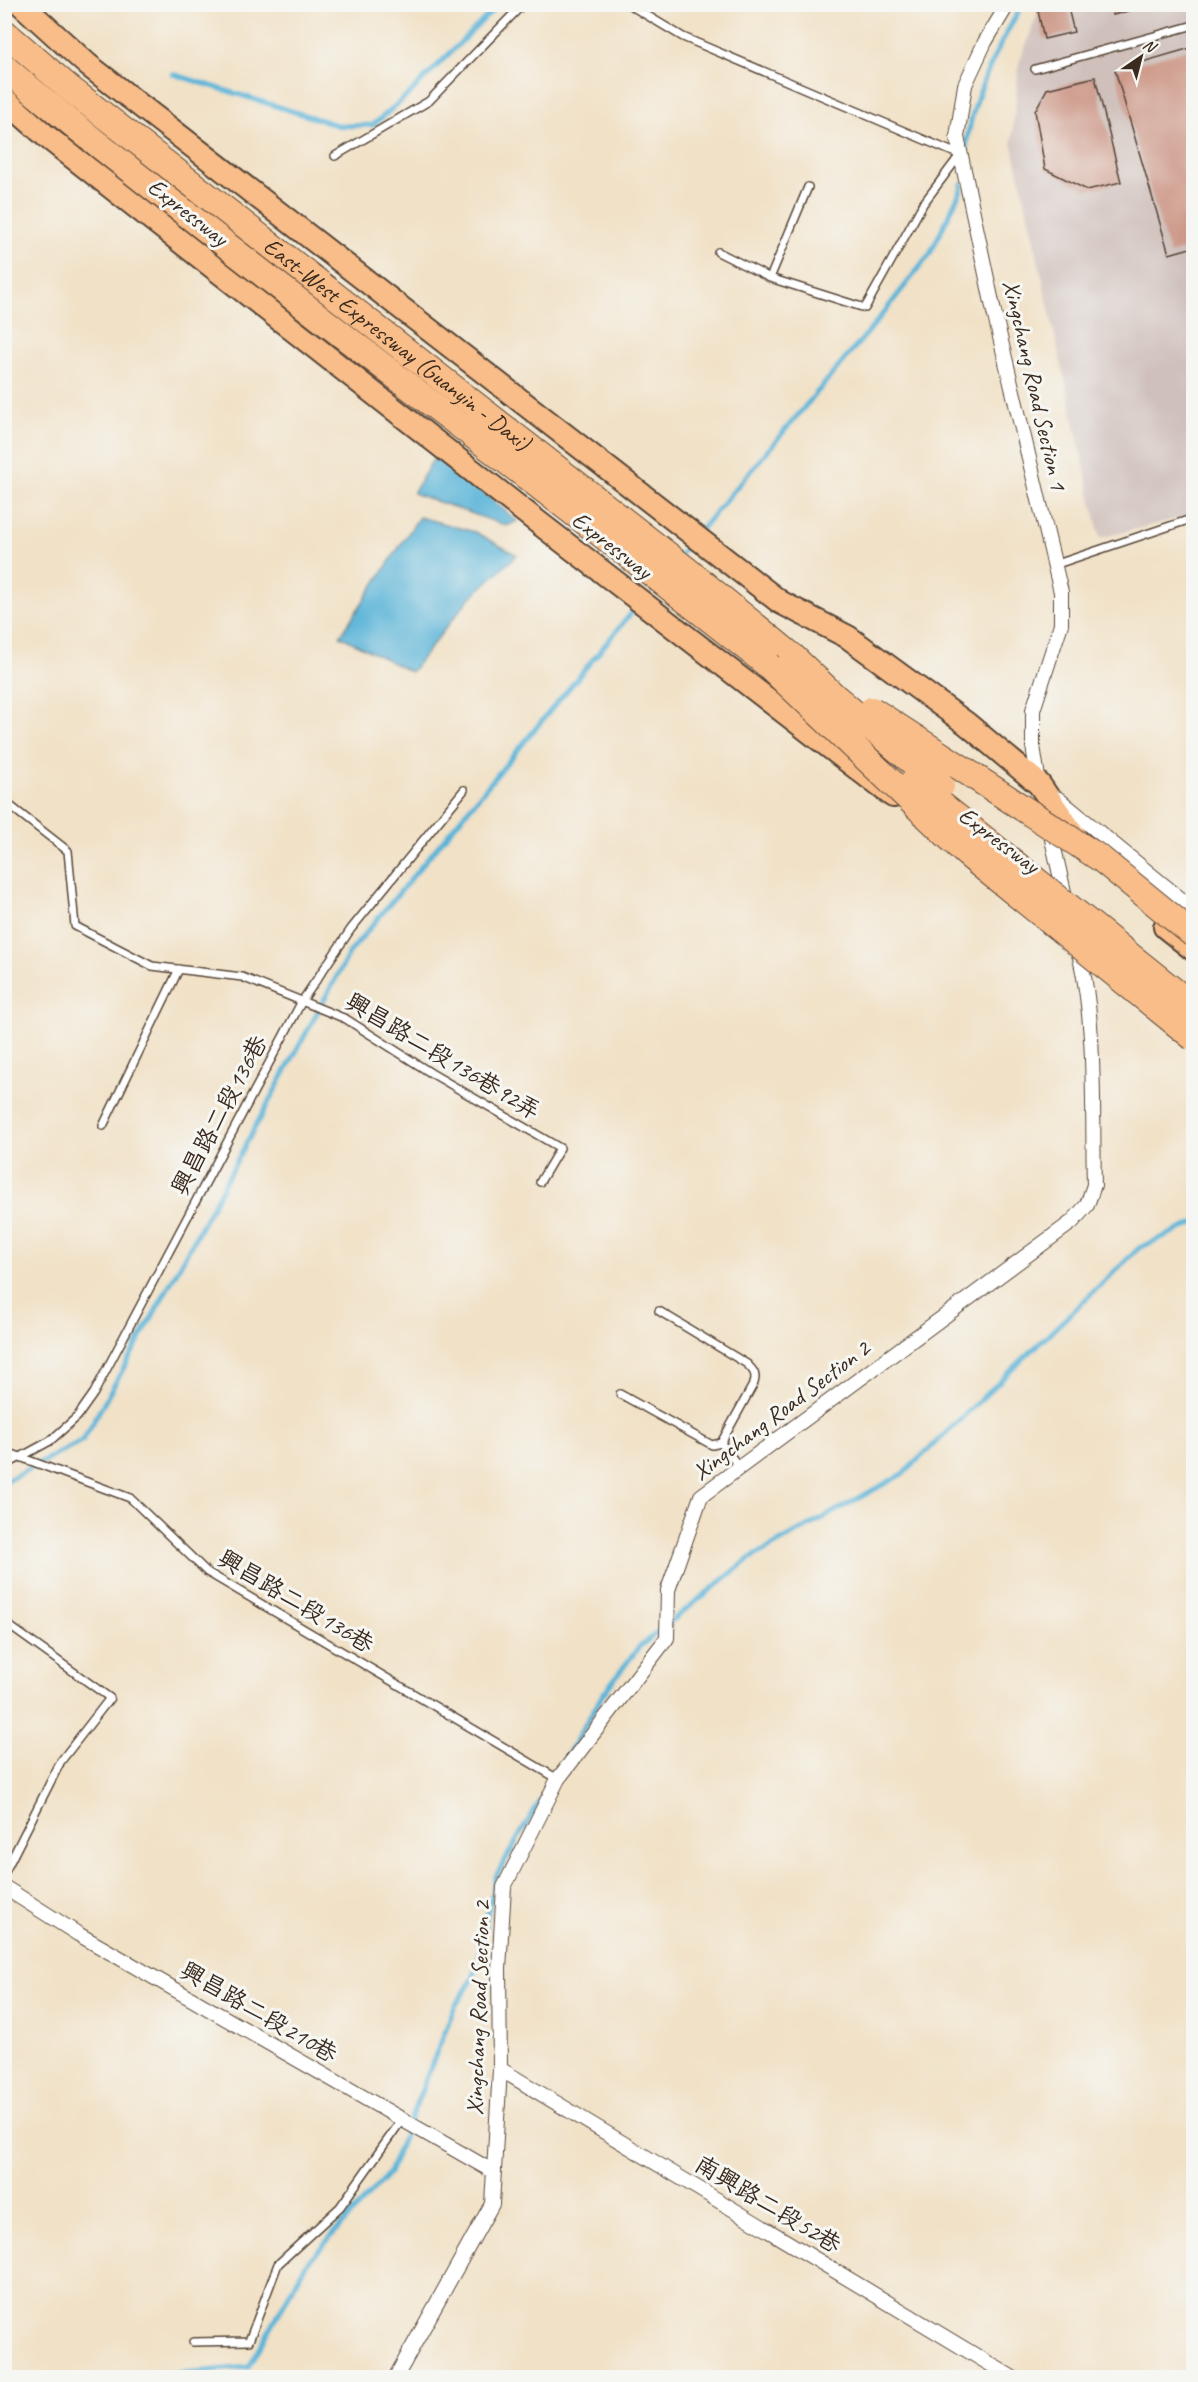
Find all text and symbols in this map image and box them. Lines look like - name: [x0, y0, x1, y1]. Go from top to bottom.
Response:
- north arrow: [1111, 27, 1171, 87]
- text: N: [1139, 34, 1161, 58]
- street label: Expressway: [142, 171, 235, 254]
- street label: East-West Expressway (Guanyin - Daxi): [258, 231, 537, 458]
- street label: Xingchang Road Section 1: [996, 277, 1074, 494]
- street label: Expressway: [566, 504, 659, 587]
- street label: Expressway: [953, 800, 1047, 881]
- street label: 興昌路二段136巷92弄: [340, 986, 546, 1126]
- street label: 興昌路二段136巷: [164, 1030, 274, 1200]
- street label: Xingchang Road Section 2: [686, 1332, 877, 1487]
- street label: 興昌路二段136巷: [213, 1543, 379, 1659]
- street label: Xingchang Road Section 2: [459, 1898, 497, 2116]
- street label: 興昌路二段210巷: [175, 1955, 343, 2069]
- street label: 南興路二段52巷: [689, 2148, 847, 2260]

